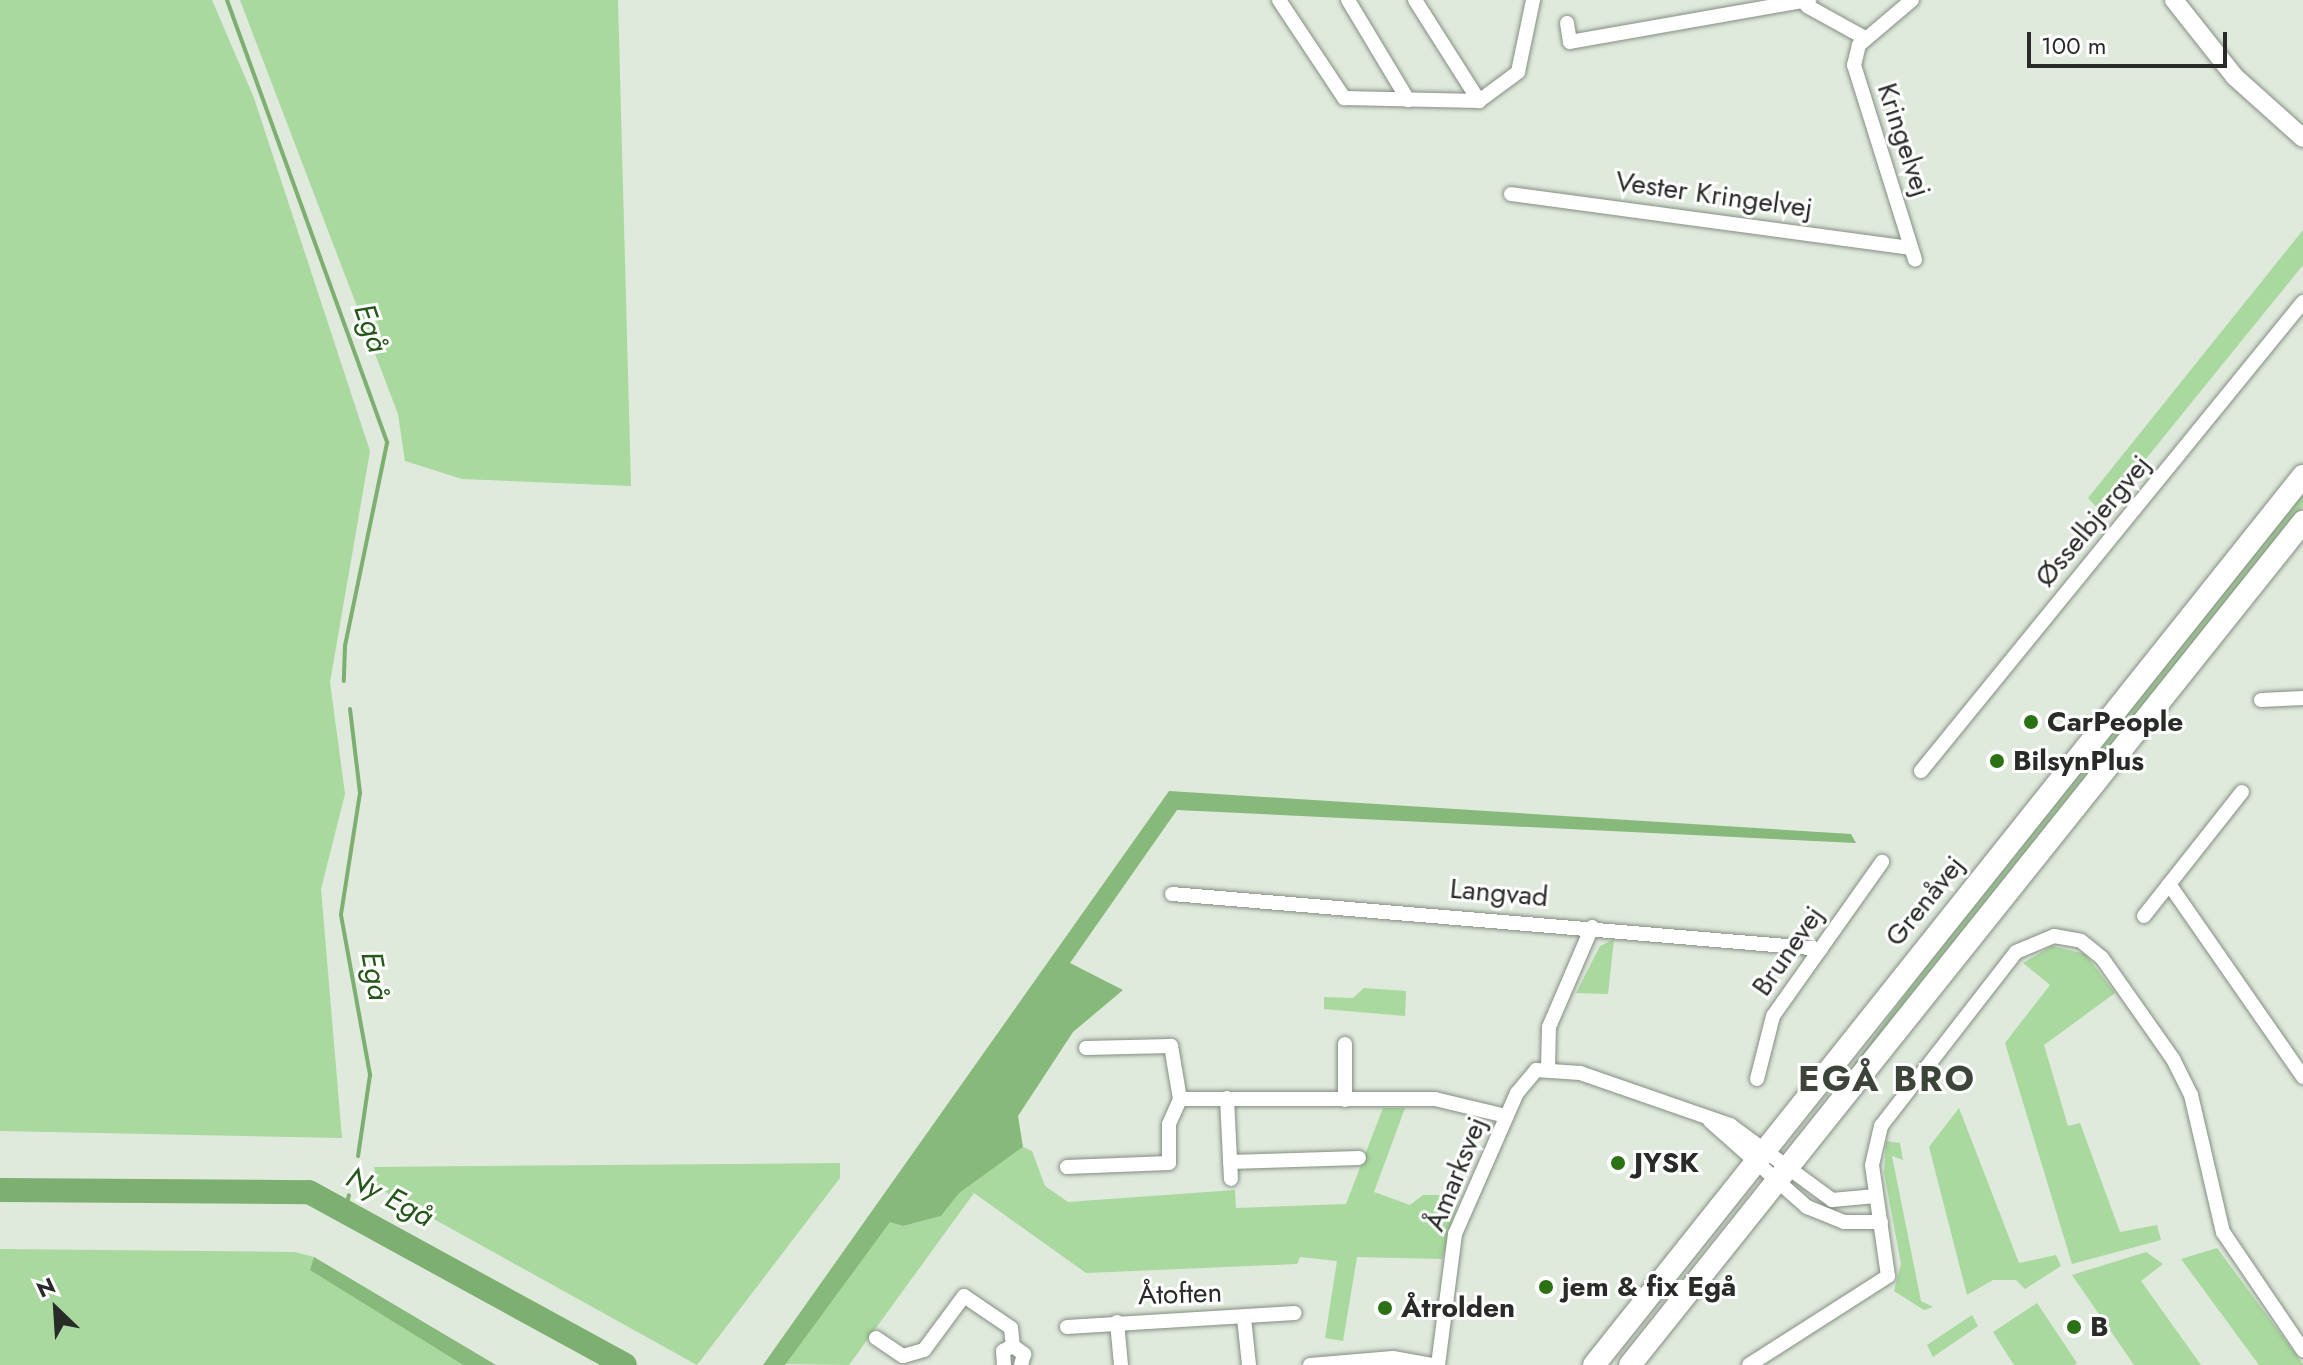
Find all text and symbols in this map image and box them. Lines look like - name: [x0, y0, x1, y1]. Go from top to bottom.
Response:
- scale bar: [2031, 16, 2231, 66]
- text: 100 m: [2041, 28, 2107, 63]
- street label: Kringelvej: [1870, 79, 1938, 201]
- street label: Vester Kringelvej: [1613, 165, 1815, 225]
- water label: Egå: [346, 299, 396, 357]
- street label: Øsselbjergvej: [2028, 448, 2158, 594]
- place label: CarPeople: [2047, 705, 2183, 739]
- marker: CarPeople: [2022, 713, 2040, 731]
- place label: BilsynPlus: [2013, 744, 2144, 778]
- marker: BilsynPlus: [1988, 752, 2006, 770]
- street label: Grenåvej: [1878, 849, 1972, 953]
- street label: Langvad: [1448, 872, 1550, 914]
- street label: Brunevej: [1745, 900, 1831, 1002]
- water label: Egå: [353, 949, 397, 1003]
- district label: EGÅ BRO: [1798, 1057, 1976, 1101]
- street label: Åmarksvej: [1418, 1112, 1494, 1236]
- place label: JYSK: [1634, 1146, 1699, 1180]
- marker: JYSK: [1609, 1154, 1627, 1172]
- water label: Ny Egå: [340, 1159, 440, 1235]
- north arrow: [16, 1269, 96, 1349]
- text: N: [31, 1269, 61, 1305]
- place label: jem & fix Egå: [1562, 1270, 1736, 1304]
- street label: Åtoften: [1137, 1276, 1223, 1312]
- marker: jem & fix Egå: [1537, 1278, 1555, 1296]
- place label: Åtrolden: [1401, 1291, 1515, 1325]
- marker: Åtrolden: [1376, 1299, 1394, 1317]
- place label: B: [2090, 1310, 2109, 1344]
- marker: B: [2065, 1318, 2083, 1336]

